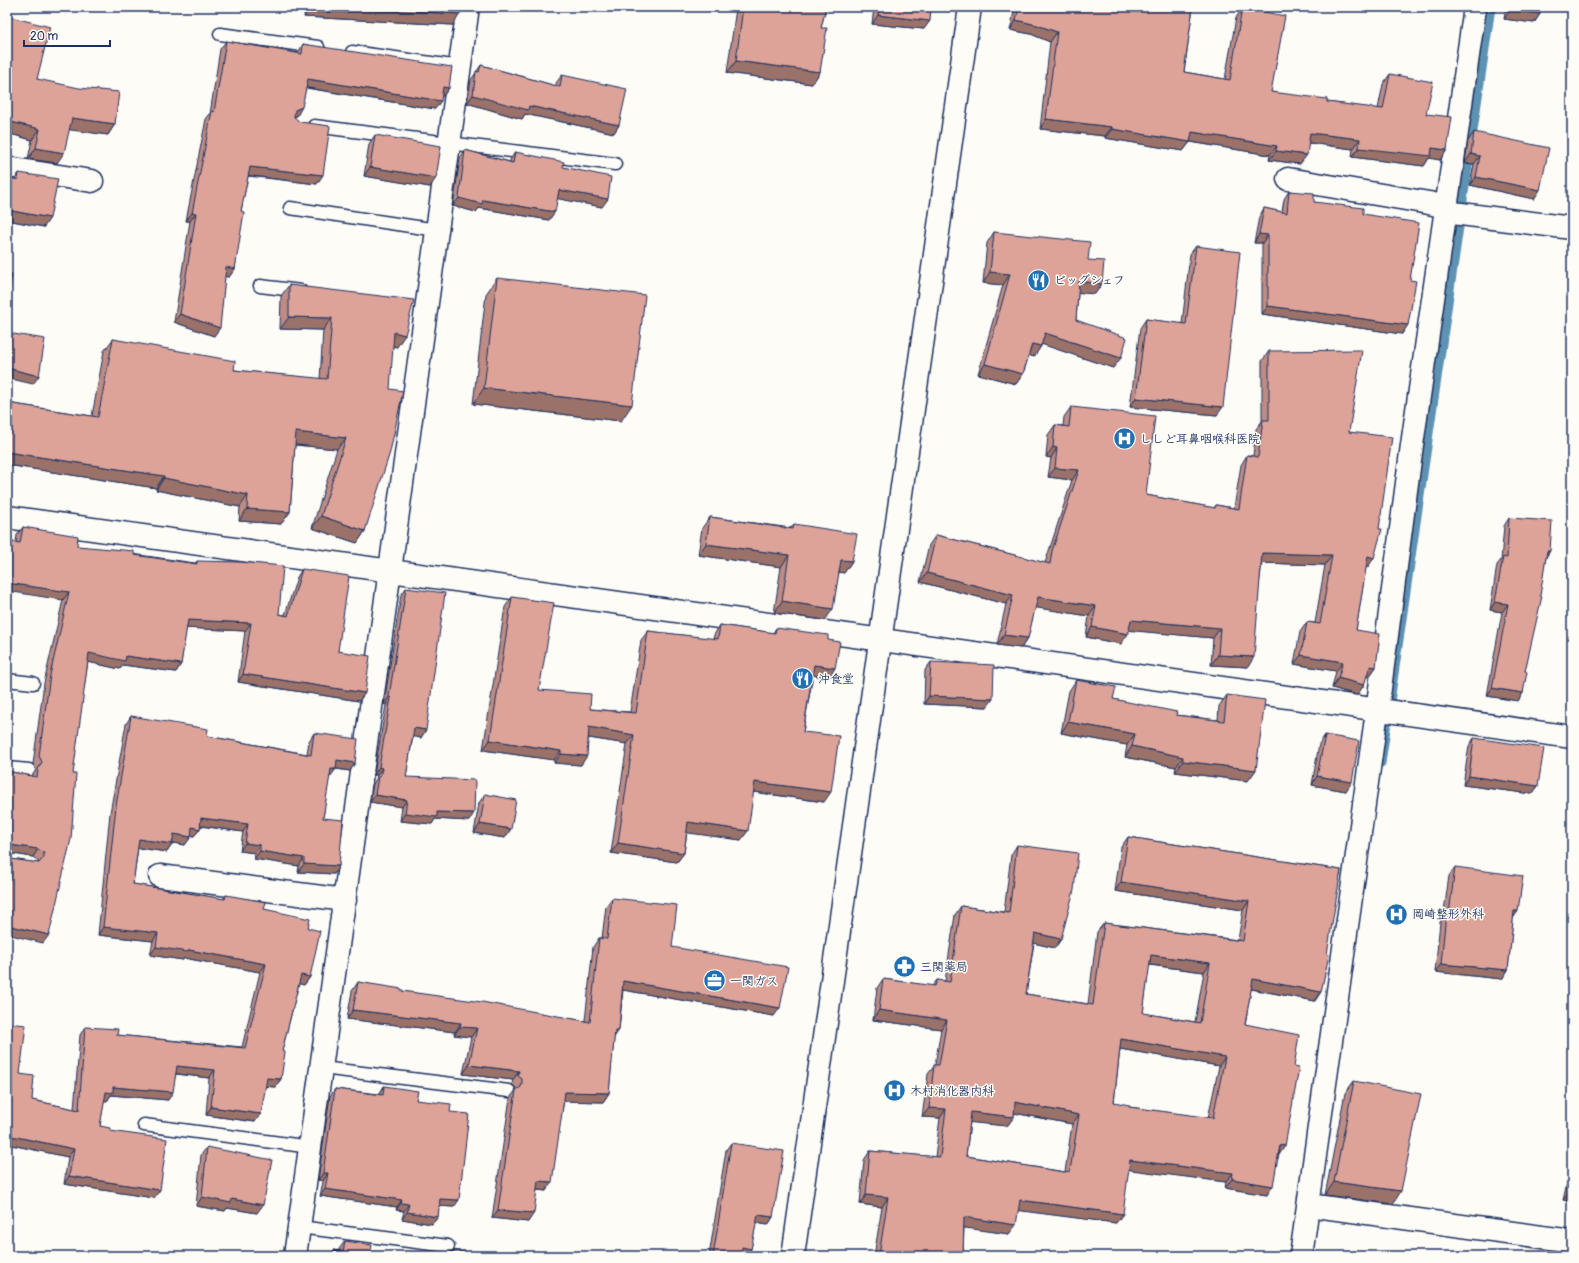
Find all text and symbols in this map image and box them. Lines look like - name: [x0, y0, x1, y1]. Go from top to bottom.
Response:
- scale bar: [24, 22, 110, 48]
- text: 20 m: [30, 29, 59, 44]
- restaurant icon: ビッグシェフ: [1025, 267, 1051, 293]
- place label: ビッグシェフ: [1054, 273, 1125, 288]
- hospital icon: ししど耳鼻咽喉科医院: [1112, 426, 1138, 452]
- place label: ししど耳鼻咽喉科医院: [1140, 432, 1260, 447]
- restaurant icon: 沖食堂: [789, 666, 815, 692]
- place label: 沖食堂: [818, 672, 854, 687]
- hospital icon: 岡崎整形外科: [1384, 901, 1410, 927]
- place label: 岡崎整形外科: [1412, 907, 1484, 922]
- pharmacy icon: 三関薬局: [891, 954, 917, 980]
- place label: 三関薬局: [920, 960, 968, 975]
- office icon: 一関ガス: [702, 968, 728, 994]
- place label: 一関ガス: [730, 974, 778, 989]
- hospital icon: 木村消化器内科: [881, 1078, 907, 1104]
- place label: 木村消化器内科: [910, 1084, 994, 1099]

